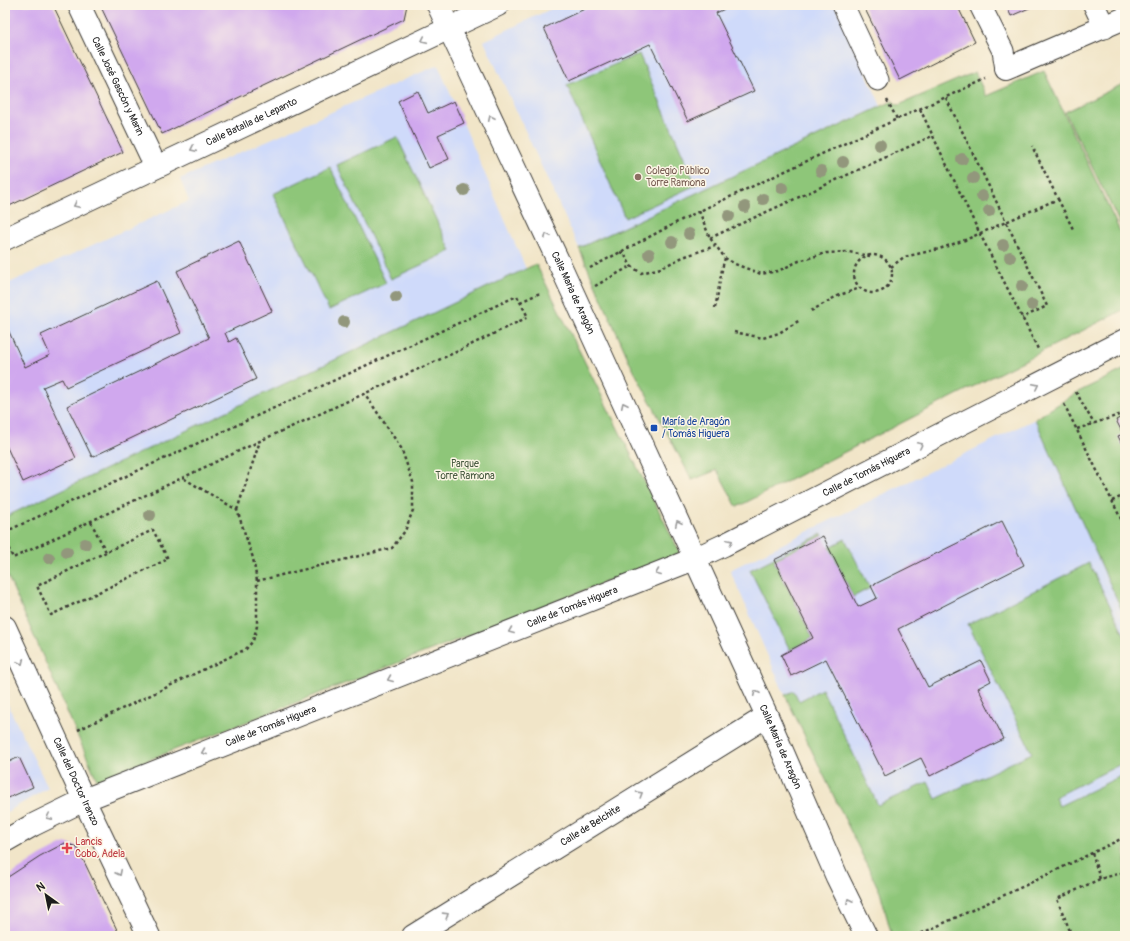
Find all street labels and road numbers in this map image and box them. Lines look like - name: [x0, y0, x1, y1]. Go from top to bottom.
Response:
- street label: Calle José Gascón y Marin: [89, 35, 146, 138]
- street label: Calle Batalla de Lepanto: [204, 95, 300, 149]
- street label: Calle Maria de Aragón: [549, 250, 597, 337]
- street label: Calle de Tomás Higuera: [821, 445, 912, 500]
- street label: Calle de Tomás Higuera: [525, 584, 620, 630]
- street label: Calle de Tomás Higuera: [224, 703, 318, 749]
- street label: Calle María de Aragón: [757, 703, 804, 791]
- street label: Calle del Doctor Iranzo: [50, 735, 102, 828]
- street label: Calle de Belchite: [558, 802, 623, 849]

